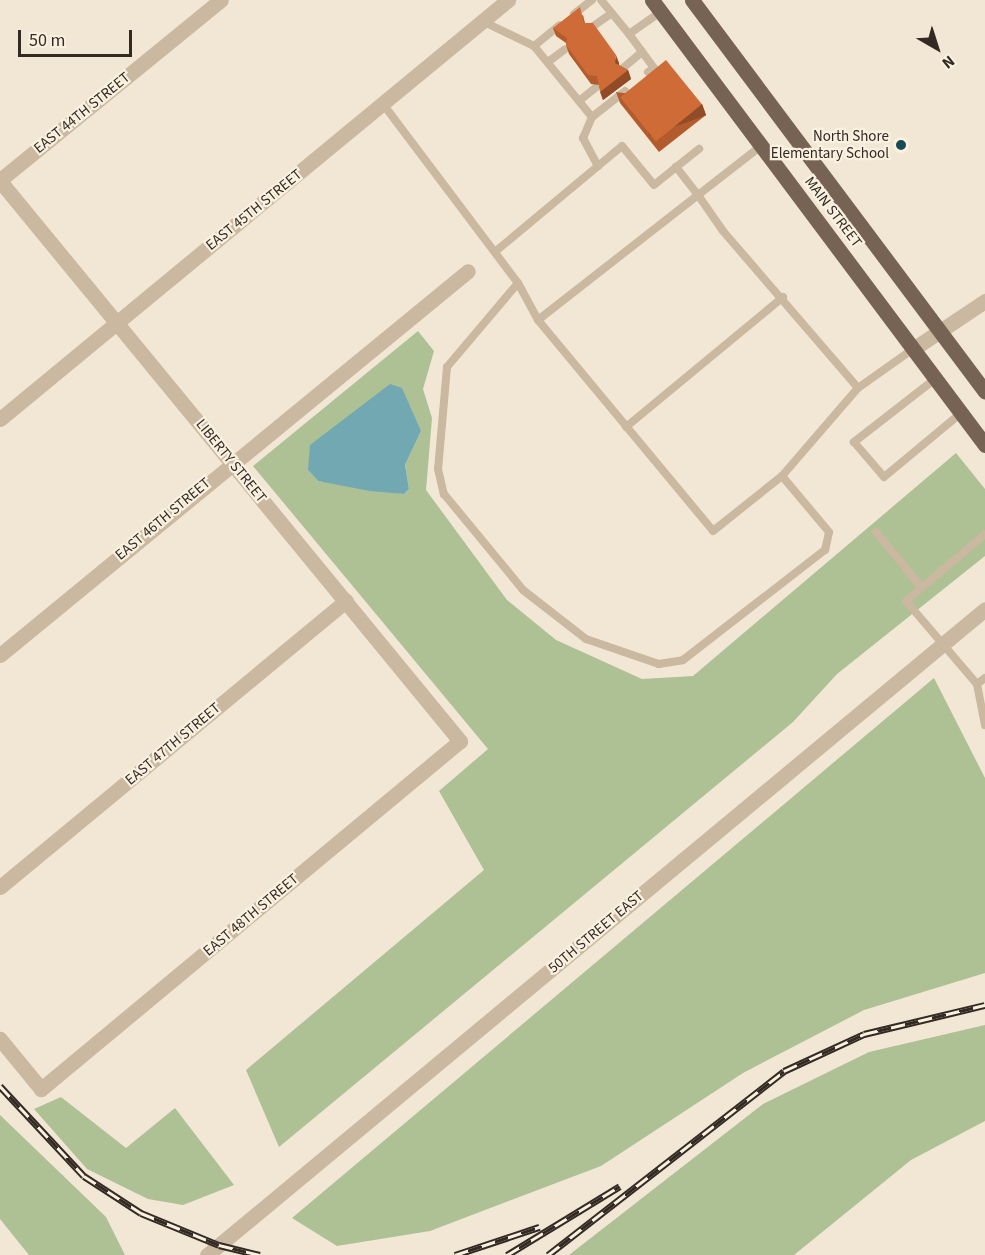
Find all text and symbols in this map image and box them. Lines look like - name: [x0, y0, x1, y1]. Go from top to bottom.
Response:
- scale bar: [21, 18, 135, 56]
- north arrow: [907, 18, 967, 78]
- text: 50 m: [29, 28, 65, 53]
- text: N: [937, 50, 959, 74]
- street label: EAST 44TH STREET: [30, 69, 134, 157]
- place label: North Shore Elementary School: [771, 127, 889, 162]
- marker: North Shore Elementary School: [894, 138, 908, 152]
- street label: EAST 45TH STREET: [202, 166, 306, 254]
- street label: MAIN STREET: [801, 173, 865, 251]
- street label: LIBERTY STREET: [192, 416, 270, 506]
- street label: EAST 46TH STREET: [112, 474, 214, 564]
- street label: EAST 47TH STREET: [122, 699, 224, 789]
- street label: EAST 48TH STREET: [200, 870, 302, 960]
- street label: 50TH STREET EAST: [545, 887, 647, 977]

